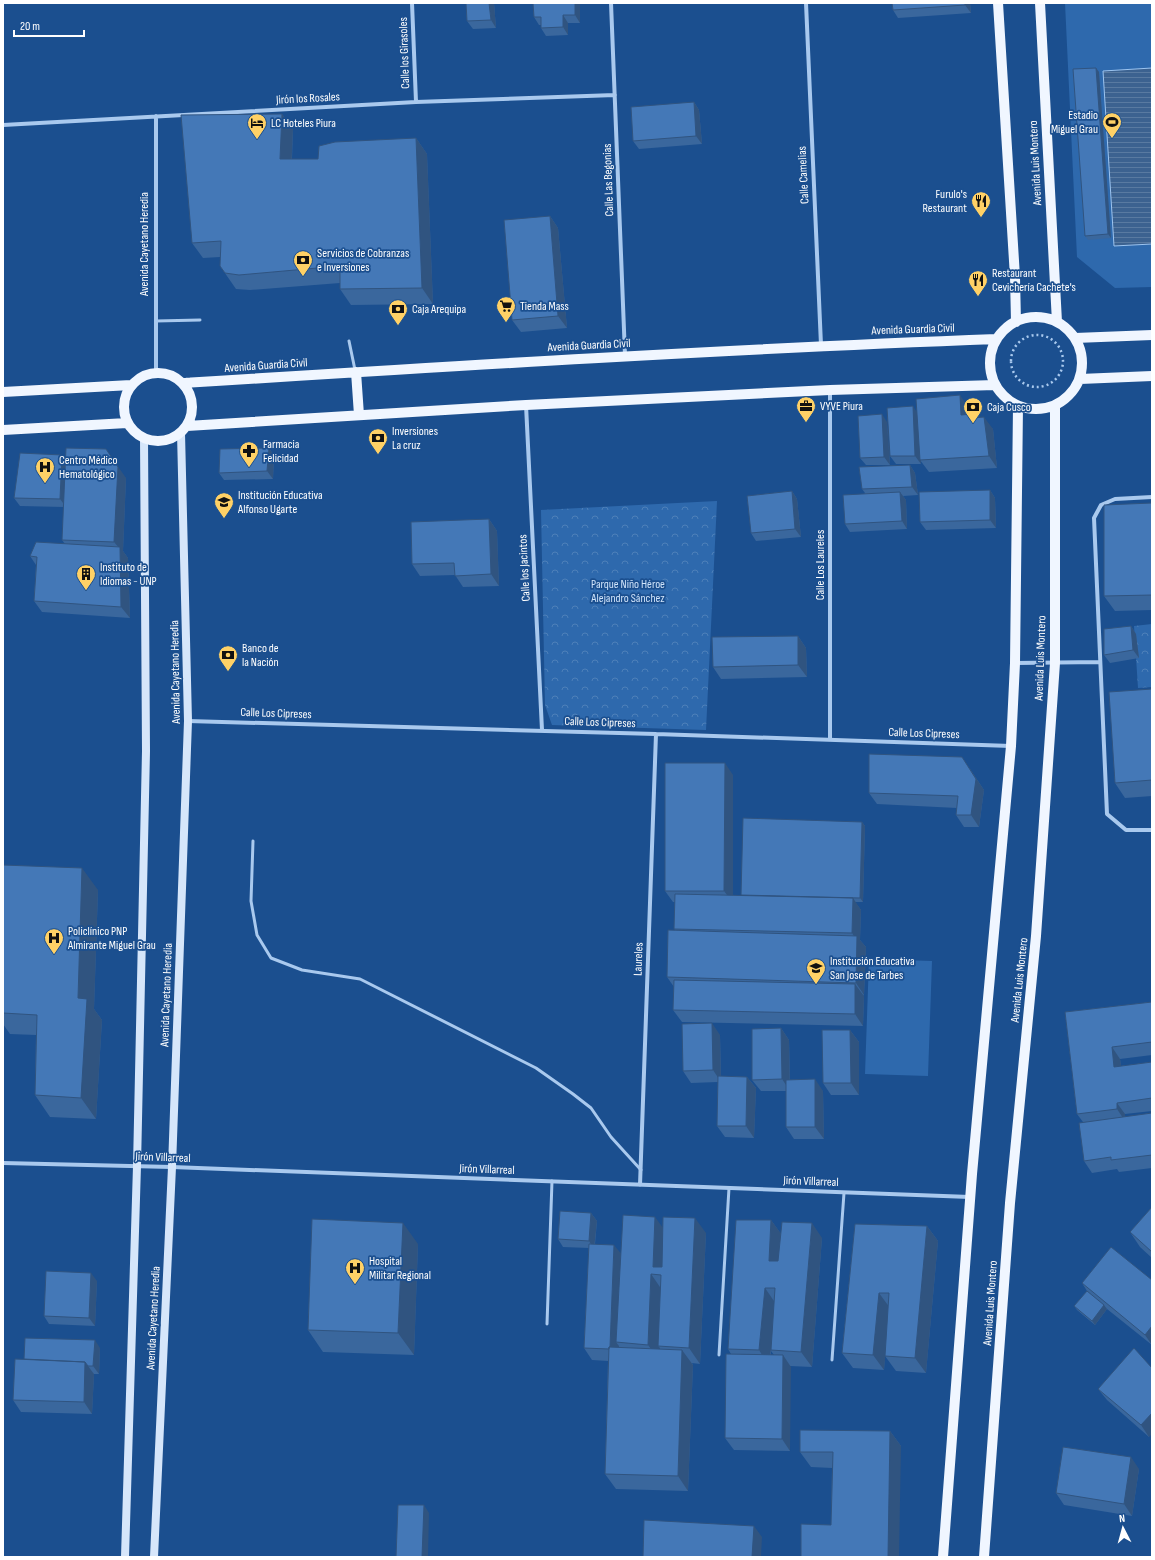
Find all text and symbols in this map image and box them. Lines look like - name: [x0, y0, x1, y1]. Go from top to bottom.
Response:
- scale bar: [14, 12, 84, 38]
- street label: Calle los Girasoles: [396, 17, 413, 89]
- text: 20 m: [20, 19, 40, 34]
- street label: Jirón los Rosales: [275, 89, 340, 108]
- place label: Estadio Miguel Grau: [1051, 108, 1098, 137]
- sports icon: Estadio Miguel Grau: [1101, 111, 1123, 139]
- hotel icon: LC Hoteles Piura: [246, 112, 268, 140]
- place label: LC Hoteles Piura: [271, 116, 336, 131]
- street label: Avenida Luis Montero: [1026, 120, 1045, 207]
- street label: Calle Las Begonias: [600, 143, 617, 217]
- street label: Calle Camelias: [794, 146, 813, 204]
- place label: Furulo's Restaurant: [922, 187, 967, 216]
- restaurant icon: Furulo's Restaurant: [970, 190, 992, 218]
- street label: Avenida Cayetano Heredia: [137, 192, 152, 297]
- place label: Servicios de Cobranzas e Inversiones: [317, 246, 409, 275]
- bank icon: Servicios de Cobranzas e Inversiones: [292, 249, 314, 277]
- place label: Restaurant Cevichería Cachete's: [992, 266, 1076, 295]
- restaurant icon: Restaurant Cevichería Cachete's: [967, 269, 989, 297]
- supermarket icon: Tienda Mass: [495, 295, 517, 323]
- bank icon: Caja Arequipa: [387, 298, 409, 326]
- place label: Tienda Mass: [520, 299, 569, 314]
- place label: Caja Arequipa: [412, 302, 467, 317]
- street label: Avenida Guardia Civil: [870, 321, 955, 338]
- street label: Avenida Guardia Civil: [546, 336, 631, 355]
- street label: Avenida Guardia Civil: [223, 355, 308, 376]
- office icon: VYVE Piura: [795, 395, 817, 423]
- bank icon: Caja Cusco: [962, 396, 984, 424]
- place label: VYVE Piura: [820, 399, 863, 414]
- place label: Caja Cusco: [987, 400, 1031, 415]
- place label: Inversiones La cruz: [392, 424, 438, 453]
- bank icon: Inversiones La cruz: [367, 427, 389, 455]
- place label: Farmacia Felicidad: [263, 437, 300, 466]
- pharmacy icon: Farmacia Felicidad: [238, 440, 260, 468]
- place label: Centro Médico Hematológico: [59, 453, 117, 482]
- hospital icon: Centro Médico Hematológico: [34, 456, 56, 484]
- place label: Institución Educativa Alfonso Ugarte: [237, 488, 323, 517]
- school or university icon: Institución Educativa Alfonso Ugarte: [213, 491, 235, 519]
- street label: Calle Los Laureles: [813, 530, 828, 600]
- street label: Calle los Jacintos: [515, 534, 534, 602]
- place label: Instituto de Idiomas - UNP: [100, 560, 157, 589]
- building icon: Instituto de Idiomas - UNP: [75, 563, 97, 591]
- park label: Parque Niño Héroe Alejandro Sánchez: [590, 577, 665, 606]
- street label: Avenida Luis Montero: [1031, 615, 1049, 702]
- street label: Avenida Cayetano Heredia: [167, 620, 184, 725]
- place label: Banco de la Nación: [242, 641, 279, 670]
- bank icon: Banco de la Nación: [217, 644, 239, 672]
- street label: Calle Los Cipreses: [240, 705, 312, 722]
- street label: Calle Los Cipreses: [564, 714, 636, 731]
- street label: Calle Los Cipreses: [888, 725, 960, 742]
- place label: Policlínico PNP Almirante Miguel Grau: [67, 924, 156, 953]
- hospital icon: Policlínico PNP Almirante Miguel Grau: [43, 927, 65, 955]
- street label: Avenida Luis Montero: [1007, 937, 1031, 1024]
- street label: Avenida Cayetano Heredia: [157, 942, 176, 1048]
- street label: Laureles: [630, 942, 647, 976]
- place label: Institución Educativa San Jose de Tarbes: [830, 954, 915, 983]
- school or university icon: Institución Educativa San Jose de Tarbes: [805, 957, 827, 985]
- street label: Jirón Villarreal: [134, 1149, 191, 1166]
- street label: Jirón Villarreal: [458, 1161, 515, 1178]
- street label: Jirón Villarreal: [782, 1173, 839, 1190]
- place label: Hospital Militar Regional: [369, 1254, 431, 1283]
- hospital icon: Hospital Militar Regional: [344, 1257, 366, 1285]
- street label: Avenida Luis Montero: [980, 1260, 1001, 1347]
- street label: Avenida Cayetano Heredia: [143, 1265, 164, 1371]
- north arrow: [1103, 1508, 1143, 1548]
- text: N: [1118, 1512, 1126, 1525]

